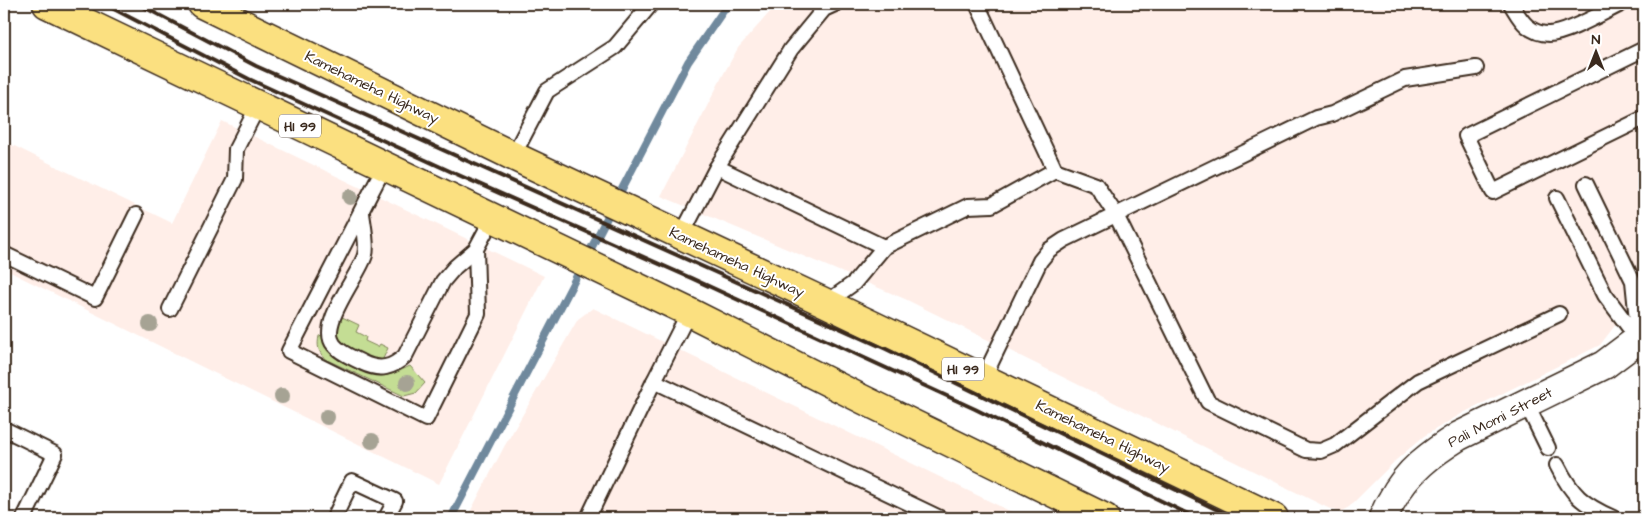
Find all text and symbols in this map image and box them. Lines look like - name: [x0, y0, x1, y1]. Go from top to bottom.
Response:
- north arrow: [1570, 28, 1620, 78]
- text: N: [1592, 30, 1601, 50]
- street label: Kamehameha Highway: [301, 46, 442, 130]
- road number: HI 99: [279, 114, 321, 138]
- street label: Kamehameha Highway: [665, 222, 808, 304]
- road number: HI 99: [942, 358, 984, 380]
- street label: Pali Momi Street: [1444, 382, 1556, 453]
- street label: Kamehameha Highway: [1032, 395, 1173, 479]

